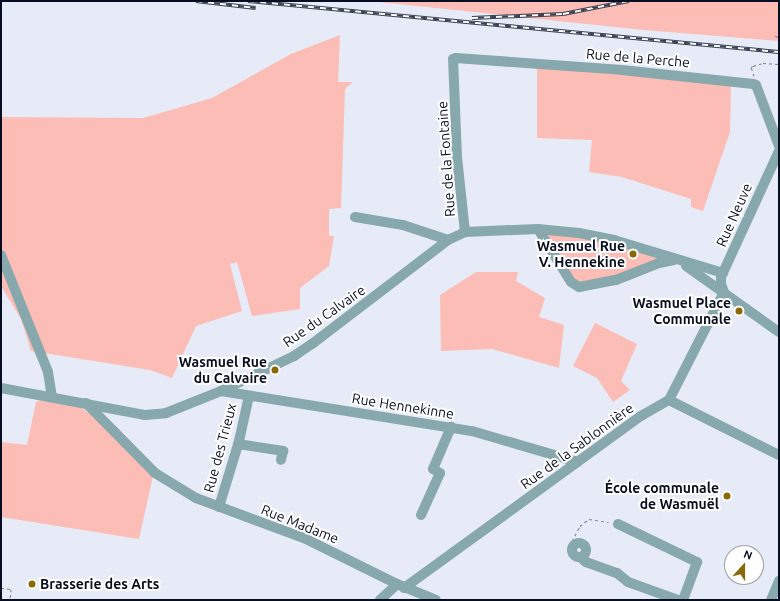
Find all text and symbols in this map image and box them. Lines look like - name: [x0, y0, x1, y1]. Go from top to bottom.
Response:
- street label: Rue de la Perche: [585, 45, 691, 71]
- street label: Rue de la Fontaine: [434, 100, 458, 218]
- street label: Rue Neuve: [713, 181, 755, 249]
- place label: Wasmuel Rue V. Hennekine: [537, 238, 625, 270]
- marker: Wasmuel Rue V. Hennekine: [628, 249, 638, 259]
- street label: Rue du Calvaire: [279, 281, 369, 351]
- place label: Wasmuel Place Communale: [633, 295, 731, 328]
- marker: Wasmuel Place Communale: [734, 306, 744, 316]
- place label: Wasmuel Rue du Calvaire: [179, 354, 267, 386]
- marker: Wasmuel Rue du Calvaire: [270, 365, 280, 375]
- street label: Rue Hennekinne: [351, 390, 455, 422]
- street label: Rue de la Sablonnière: [517, 399, 637, 493]
- street label: Rue des Trieux: [200, 402, 240, 494]
- place label: École communale de Wasmuël: [605, 480, 719, 512]
- marker: École communale de Wasmuël: [722, 491, 732, 501]
- street label: Rue Madame: [259, 501, 341, 547]
- north arrow: [724, 545, 764, 585]
- text: N: [742, 548, 754, 562]
- place label: Brasserie des Arts: [40, 576, 159, 592]
- marker: Brasserie des Arts: [27, 579, 37, 589]

